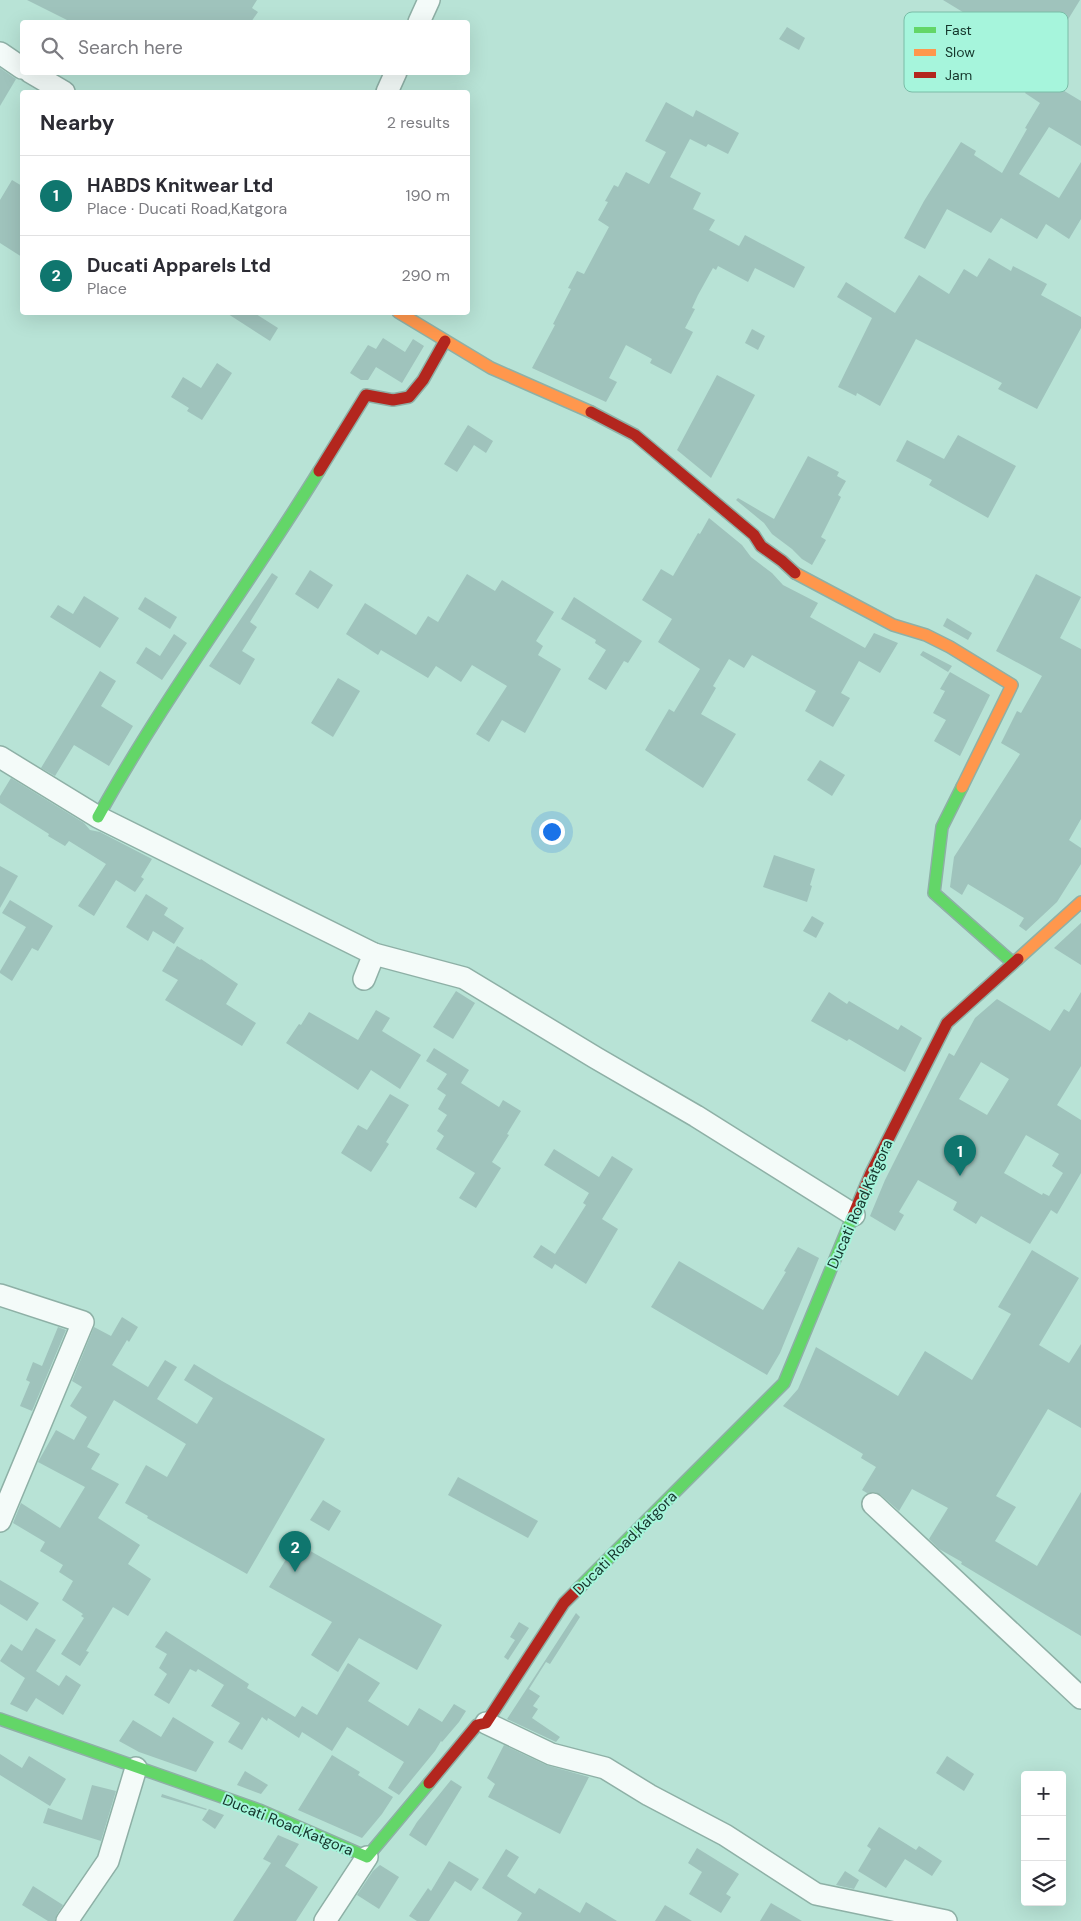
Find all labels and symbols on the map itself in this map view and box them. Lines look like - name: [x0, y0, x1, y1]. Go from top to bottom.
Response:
- legend: [904, 12, 1068, 92]
- text: Fast: [945, 21, 972, 39]
- text: Slow: [945, 43, 975, 61]
- text: Jam: [945, 66, 972, 84]
- your location: [539, 819, 565, 845]
- pin: 1: [944, 1135, 976, 1176]
- street label: Ducati Road,Katgora: [822, 1136, 898, 1272]
- street label: Ducati Road,Katgora: [569, 1487, 681, 1599]
- pin: 2: [279, 1531, 311, 1572]
- street label: Ducati Road,Katgora: [220, 1790, 356, 1860]

